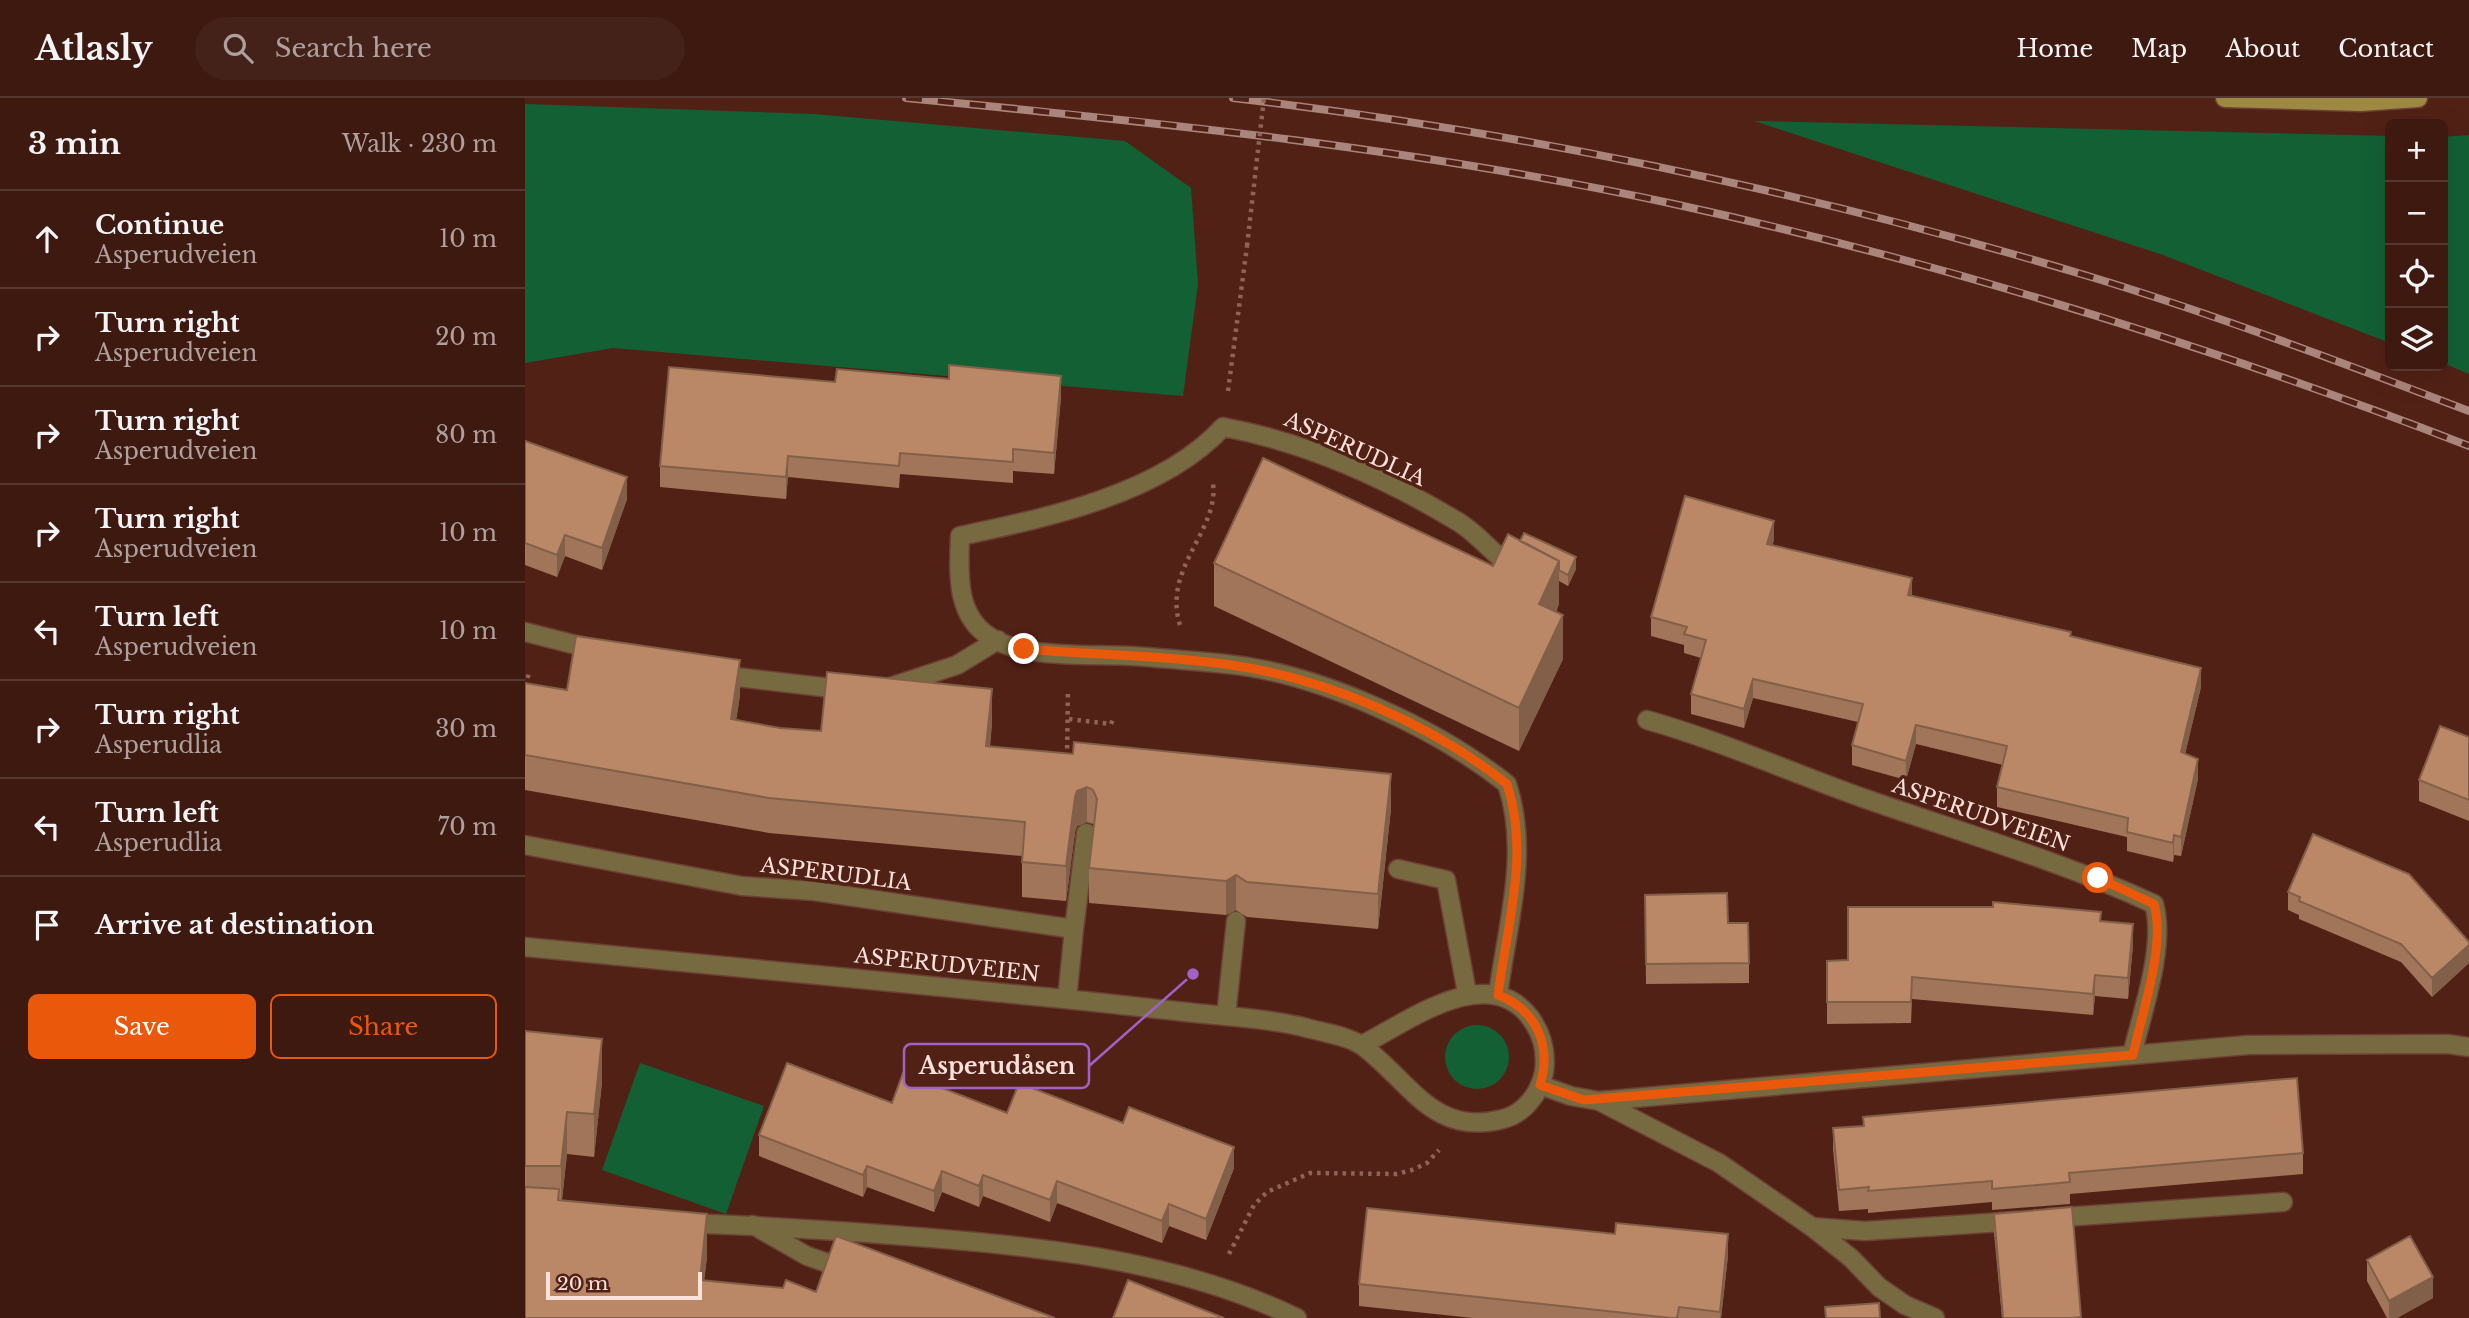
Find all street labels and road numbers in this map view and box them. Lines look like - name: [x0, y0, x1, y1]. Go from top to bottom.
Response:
- street label: ASPERUDLIA: [1279, 406, 1430, 492]
- street label: ASPERUDVEIEN: [1888, 772, 2073, 858]
- street label: ASPERUDLIA: [758, 852, 914, 896]
- street label: ASPERUDVEIEN: [852, 942, 1041, 988]

